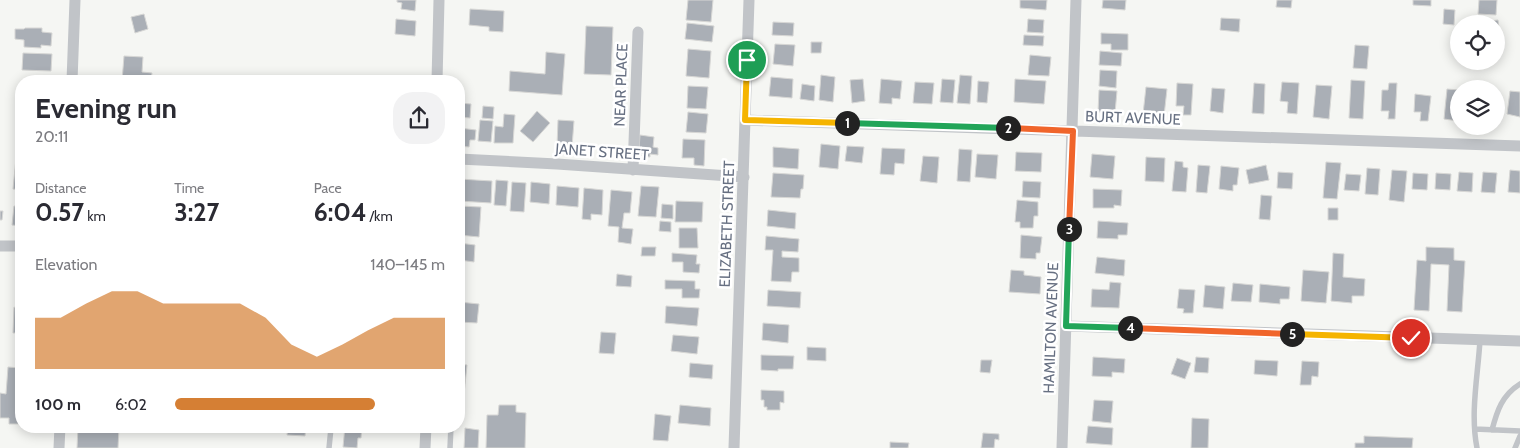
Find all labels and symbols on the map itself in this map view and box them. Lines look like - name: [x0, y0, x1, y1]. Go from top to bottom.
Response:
- pin: [726, 39, 768, 81]
- street label: NEAR PLACE: [611, 43, 631, 127]
- street label: BURT AVENUE: [1085, 107, 1181, 129]
- pin: 1: [834, 110, 860, 136]
- pin: 2: [996, 116, 1020, 140]
- street label: JANET STREET: [554, 140, 649, 164]
- street label: ELIZABETH STREET: [716, 160, 738, 288]
- pin: 3: [1056, 216, 1082, 242]
- street label: HAMILTON AVENUE: [1040, 262, 1062, 394]
- pin: 4: [1118, 316, 1142, 340]
- pin: [1390, 317, 1432, 359]
- pin: 5: [1280, 322, 1304, 346]

